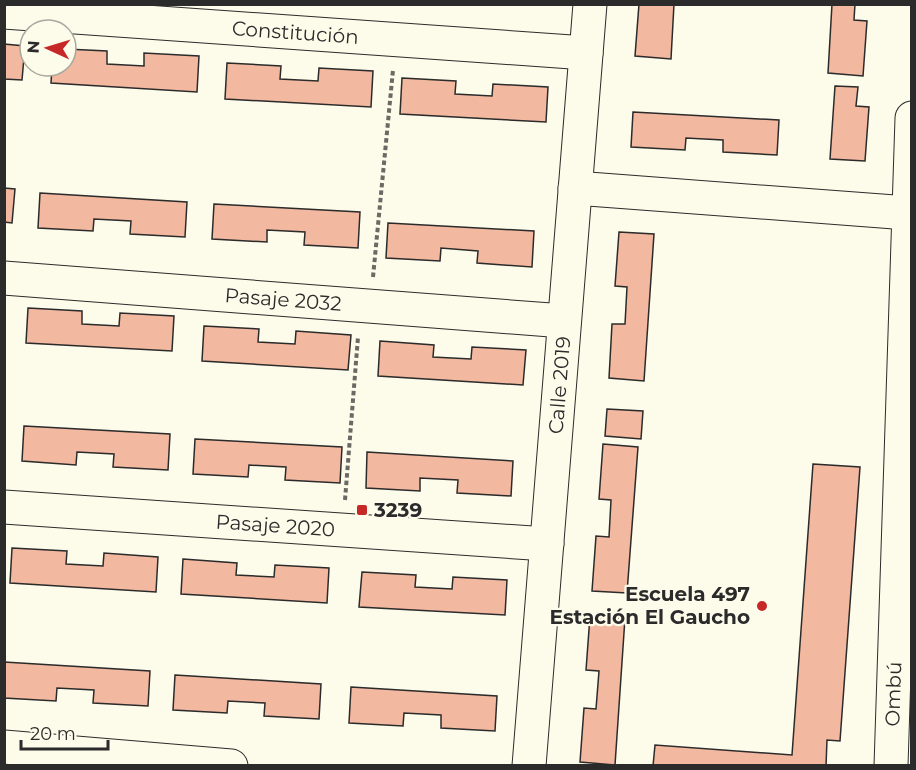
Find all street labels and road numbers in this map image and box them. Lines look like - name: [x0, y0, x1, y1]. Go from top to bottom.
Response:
- street label: Constitución: [231, 16, 360, 49]
- street label: Pasaje 2032: [224, 283, 343, 316]
- street label: Calle 2019: [544, 335, 575, 435]
- street label: Pasaje 2020: [215, 509, 336, 542]
- street label: Ombú: [880, 661, 906, 727]

